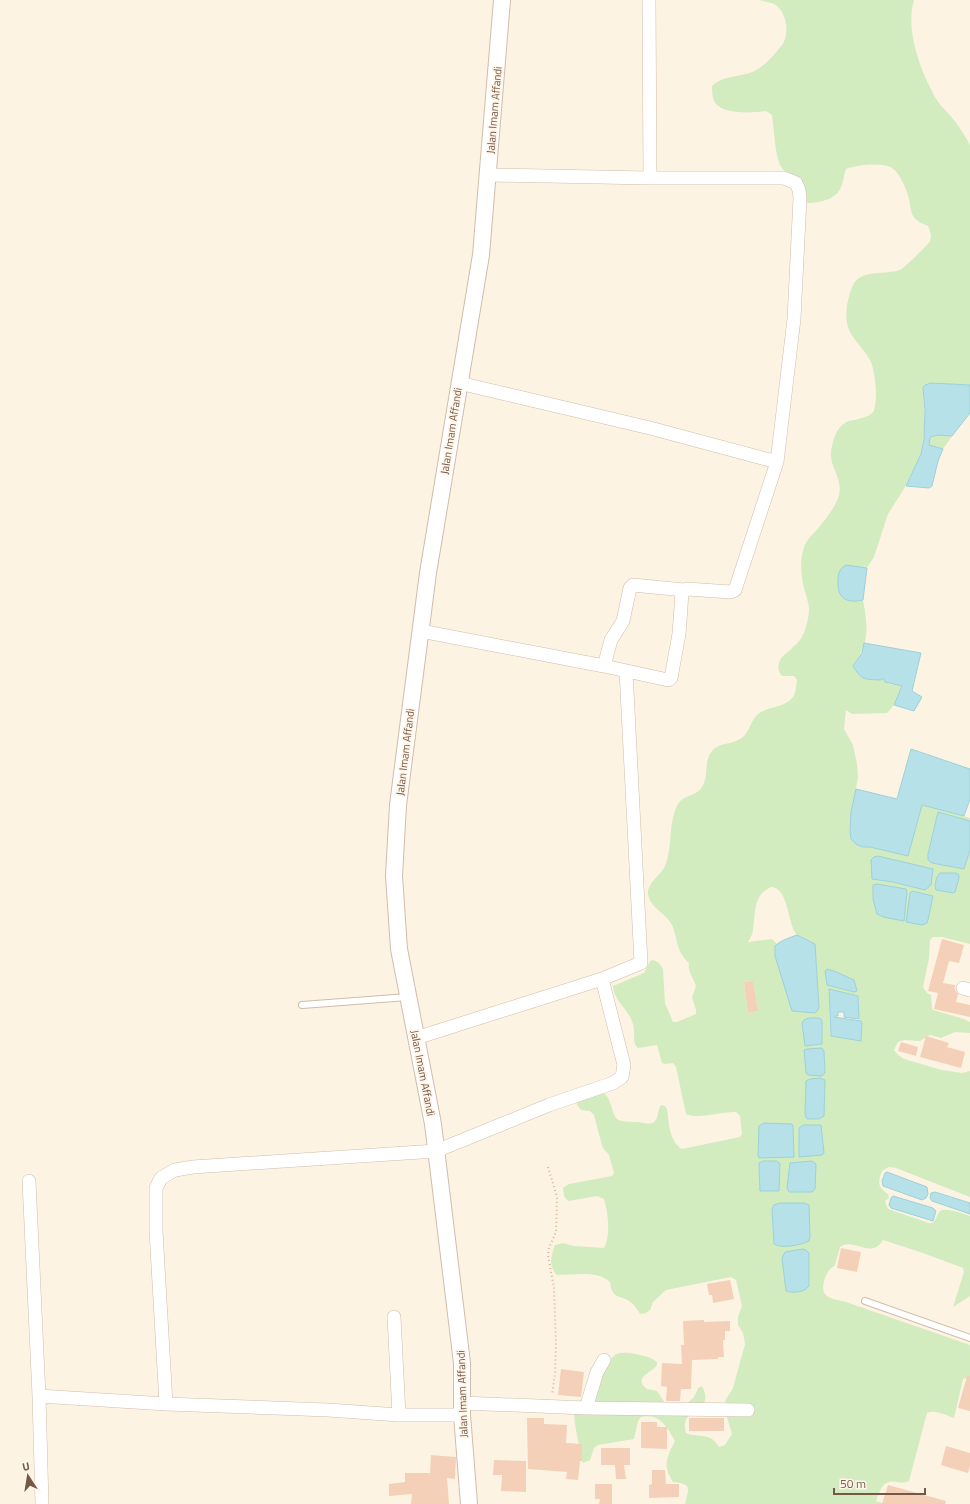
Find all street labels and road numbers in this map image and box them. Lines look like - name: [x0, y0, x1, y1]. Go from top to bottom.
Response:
- street label: Jalan Imam Affandi: [482, 66, 506, 154]
- street label: Jalan Imam Affandi: [436, 387, 466, 475]
- street label: Jalan Imam Affandi: [392, 708, 418, 796]
- street label: Jalan Imam Affandi: [407, 1029, 439, 1117]
- street label: Jalan Imam Affandi: [452, 1350, 472, 1438]

